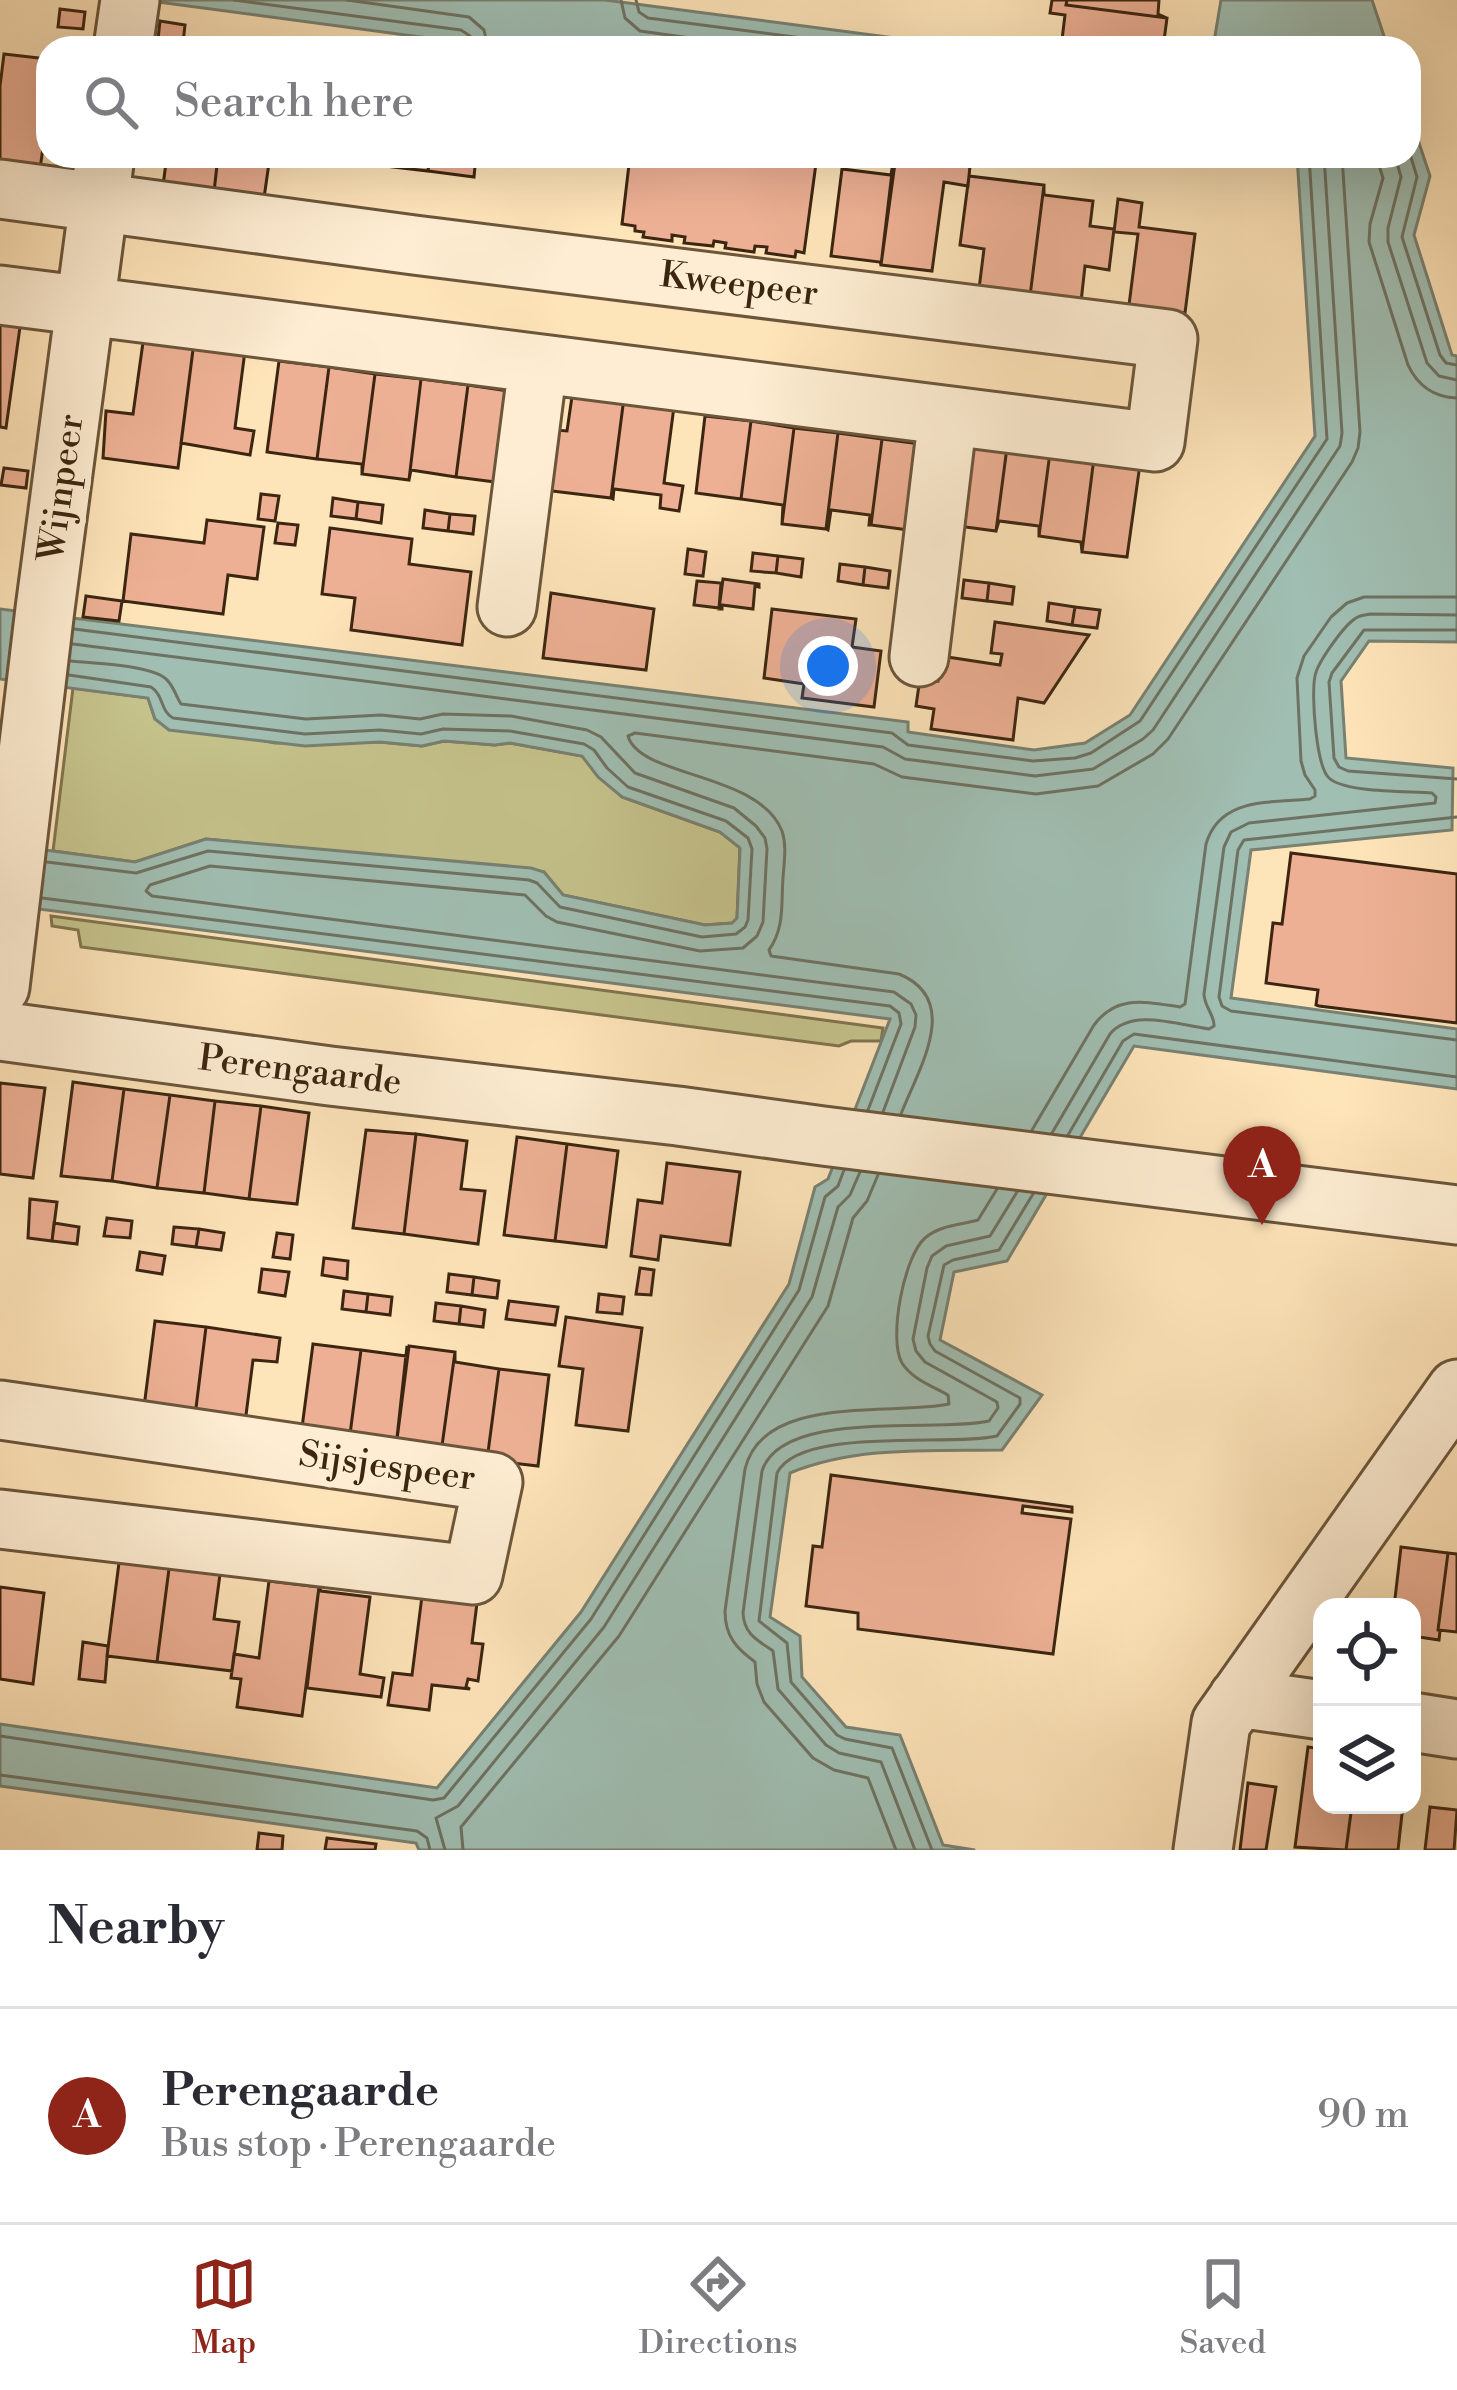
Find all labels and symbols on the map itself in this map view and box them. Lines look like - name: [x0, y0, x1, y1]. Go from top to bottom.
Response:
- street label: Kweepeer: [657, 253, 821, 317]
- street label: Wijnpeer: [29, 411, 95, 566]
- your location: [798, 636, 858, 696]
- street label: Perengaarde: [196, 1036, 404, 1106]
- pin: A: [1223, 1126, 1301, 1225]
- street label: Sijsjespeer: [296, 1432, 478, 1502]

